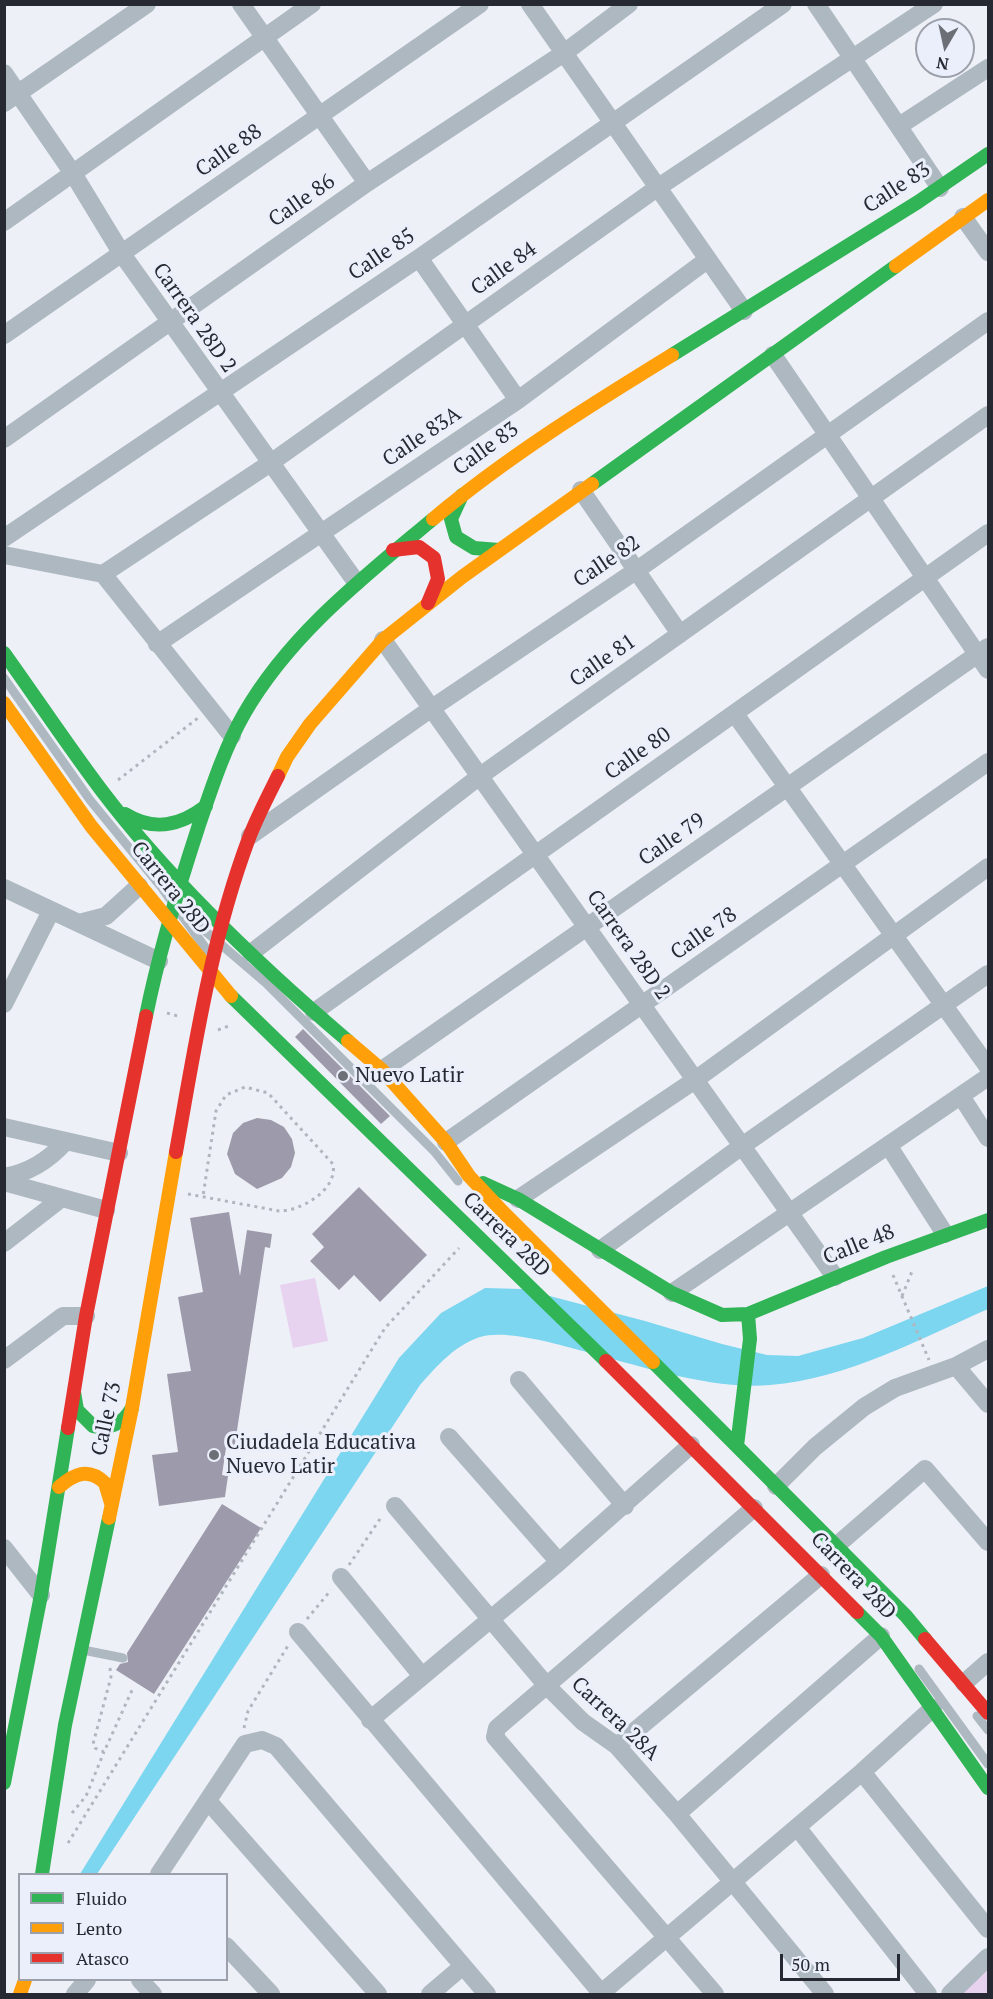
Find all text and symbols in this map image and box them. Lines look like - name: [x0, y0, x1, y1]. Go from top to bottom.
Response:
- north arrow: [915, 18, 975, 78]
- text: N: [935, 52, 950, 76]
- street label: Calle 88: [191, 119, 267, 183]
- street label: Calle 83: [859, 157, 935, 219]
- street label: Calle 86: [264, 169, 340, 233]
- street label: Calle 85: [344, 224, 420, 286]
- street label: Calle 84: [466, 237, 542, 301]
- street label: Carrera 28D 2: [147, 258, 241, 378]
- street label: Calle 83A: [378, 402, 466, 472]
- street label: Calle 83: [448, 417, 524, 481]
- street label: Calle 82: [569, 531, 645, 593]
- street label: Calle 81: [565, 629, 641, 693]
- street label: Calle 80: [600, 722, 676, 786]
- street label: Calle 79: [634, 808, 710, 872]
- street label: Carrera 28D: [125, 837, 215, 939]
- street label: Carrera 28D 2: [581, 885, 675, 1005]
- street label: Calle 78: [666, 902, 742, 966]
- place label: Nuevo Latir: [355, 1063, 464, 1089]
- marker: Nuevo Latir: [336, 1069, 350, 1083]
- street label: Carrera 28D: [457, 1187, 555, 1283]
- street label: Calle 48: [820, 1219, 898, 1271]
- street label: Calle 73: [87, 1380, 127, 1458]
- place label: Ciudadela Educativa Nuevo Latir: [226, 1430, 416, 1480]
- marker: Ciudadela Educativa Nuevo Latir: [207, 1448, 221, 1462]
- street label: Carrera 28D: [805, 1527, 901, 1625]
- street label: Carrera 28A: [566, 1672, 664, 1766]
- legend: [18, 1873, 228, 1981]
- text: Fluido: [76, 1886, 127, 1910]
- text: Lento: [76, 1916, 122, 1940]
- scale bar: [783, 1942, 903, 1980]
- text: Atasco: [76, 1946, 129, 1970]
- text: 50 m: [791, 1952, 830, 1976]

